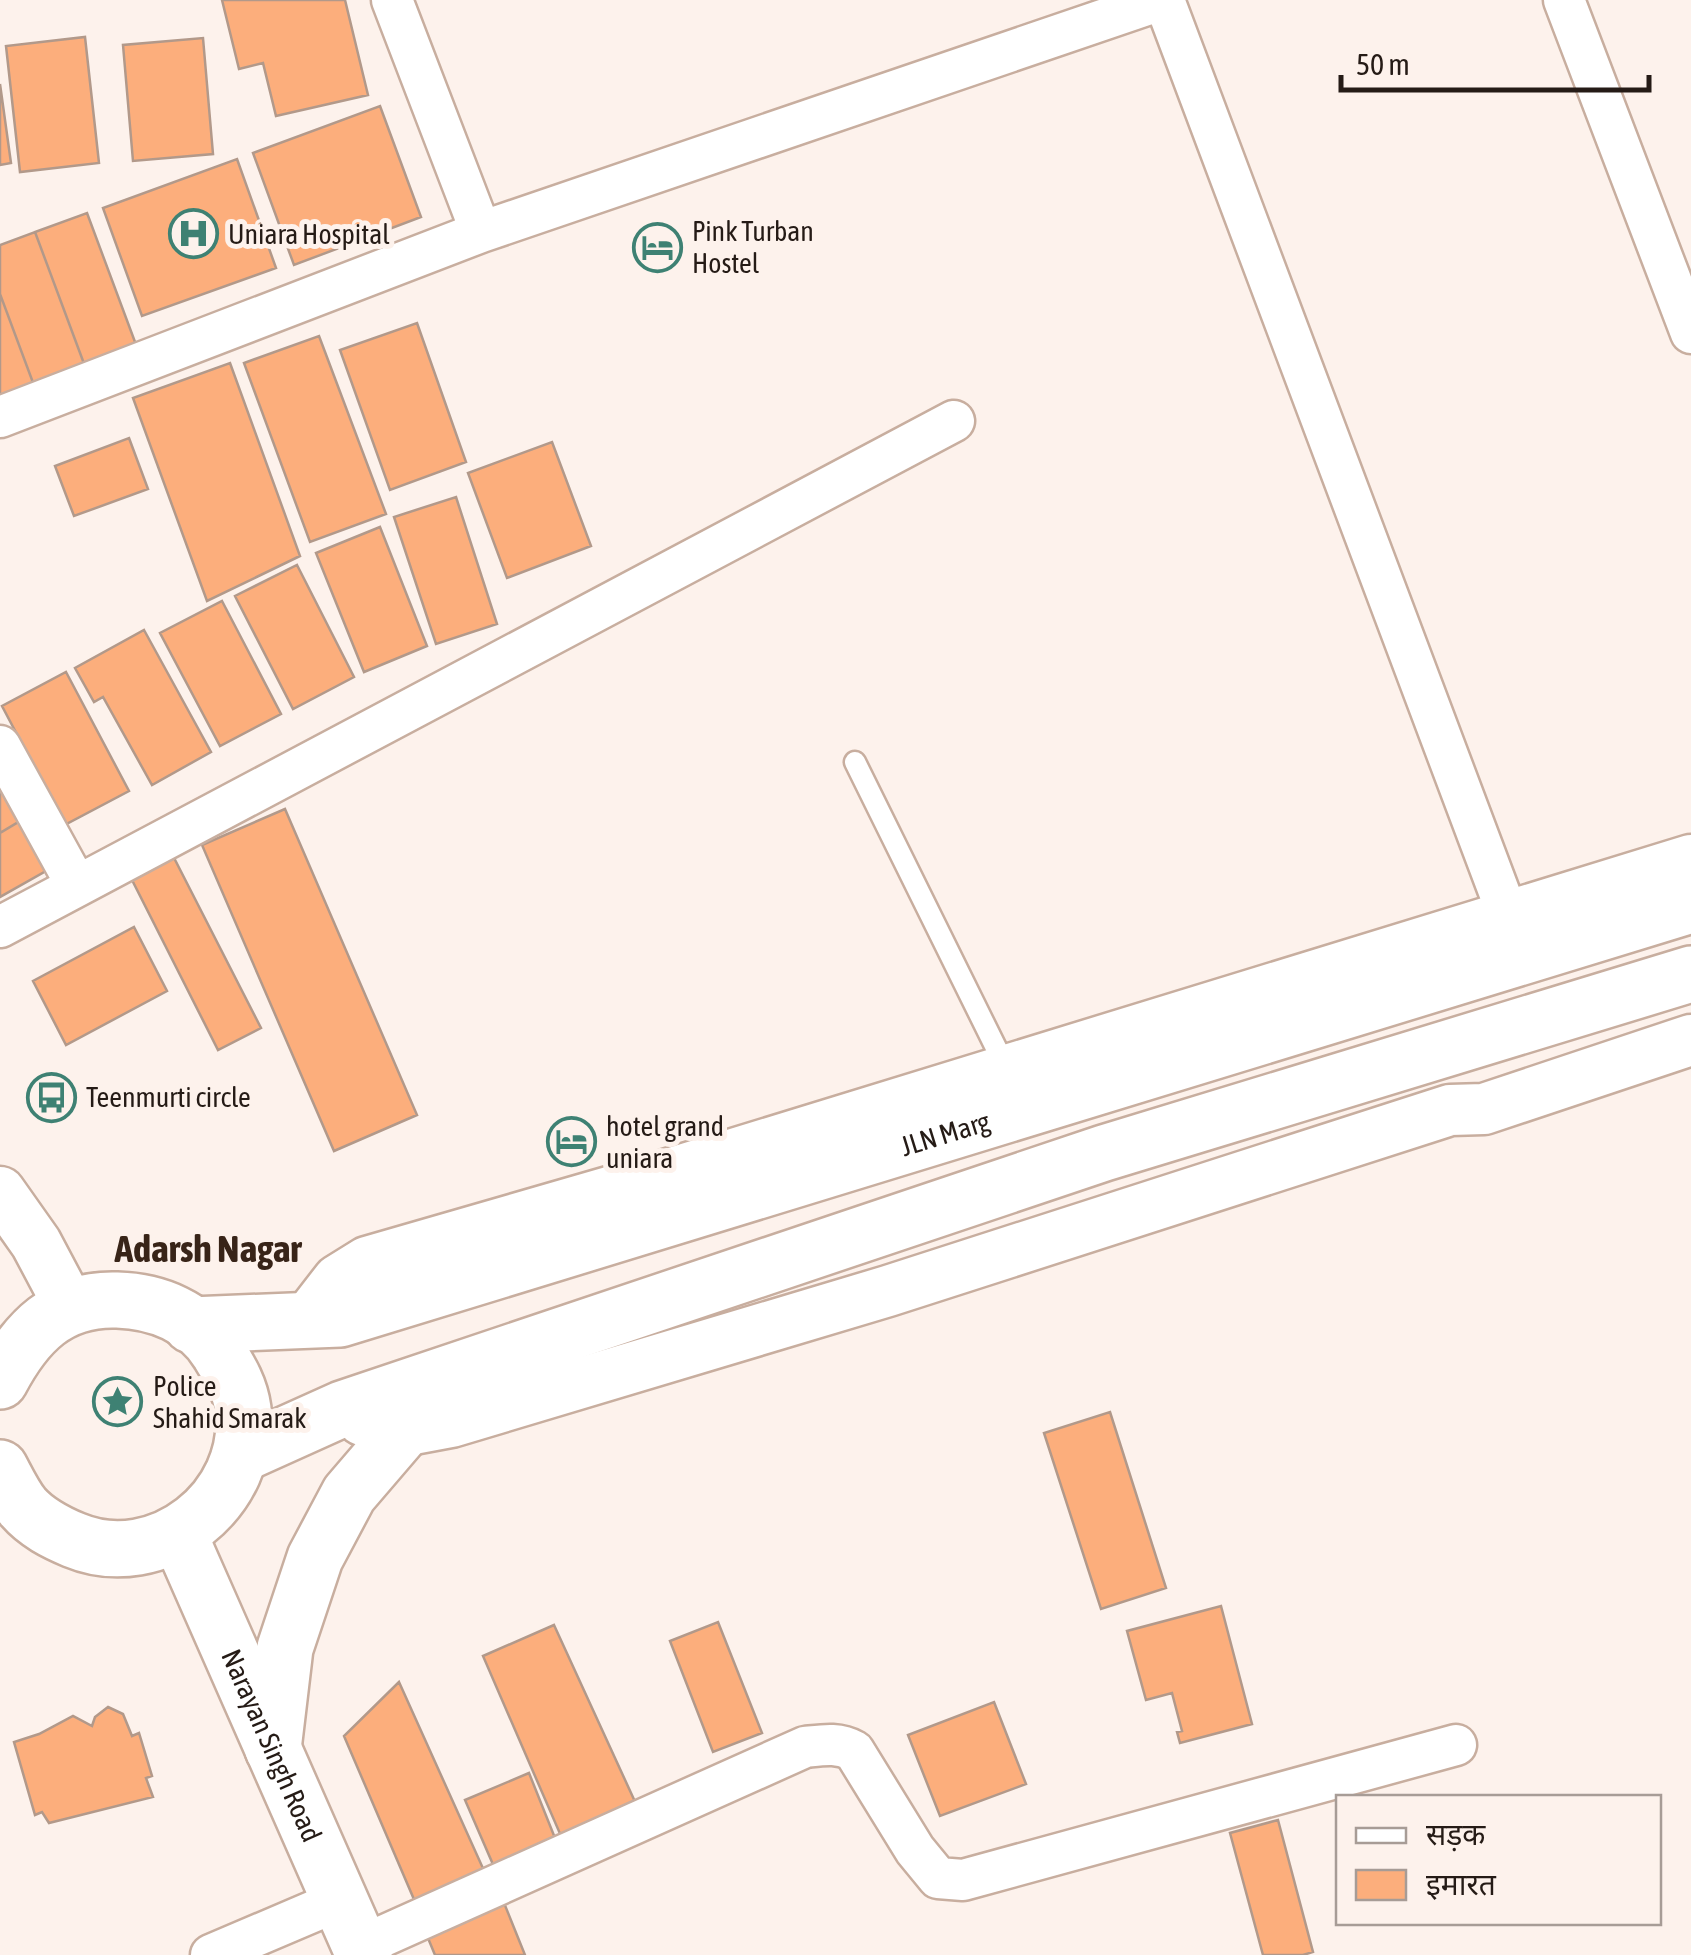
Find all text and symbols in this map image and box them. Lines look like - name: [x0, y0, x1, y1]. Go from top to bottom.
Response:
- scale bar: [1341, 30, 1648, 92]
- text: 50 m: [1356, 47, 1410, 81]
- hospital icon: Uniara Hospital: [167, 208, 219, 260]
- place label: Pink Turban Hostel: [692, 215, 814, 279]
- place label: Uniara Hospital: [228, 218, 390, 250]
- hotel icon: Pink Turban Hostel: [631, 221, 683, 273]
- bus stop icon: Teenmurti circle: [25, 1071, 77, 1123]
- place label: Teenmurti circle: [86, 1081, 251, 1113]
- street label: JLN Marg: [897, 1105, 994, 1162]
- place label: hotel grand uniara: [606, 1110, 724, 1174]
- hotel icon: hotel grand uniara: [545, 1116, 597, 1168]
- district label: Adarsh Nagar: [113, 1227, 302, 1270]
- place label: Police Shahid Smarak: [153, 1370, 306, 1434]
- place icon: Police Shahid Smarak: [92, 1376, 144, 1428]
- street label: Narayan Singh Road: [215, 1644, 328, 1847]
- legend: [1336, 1795, 1661, 1925]
- text: सड़क: [1426, 1817, 1486, 1852]
- text: इमारत: [1426, 1867, 1497, 1901]

